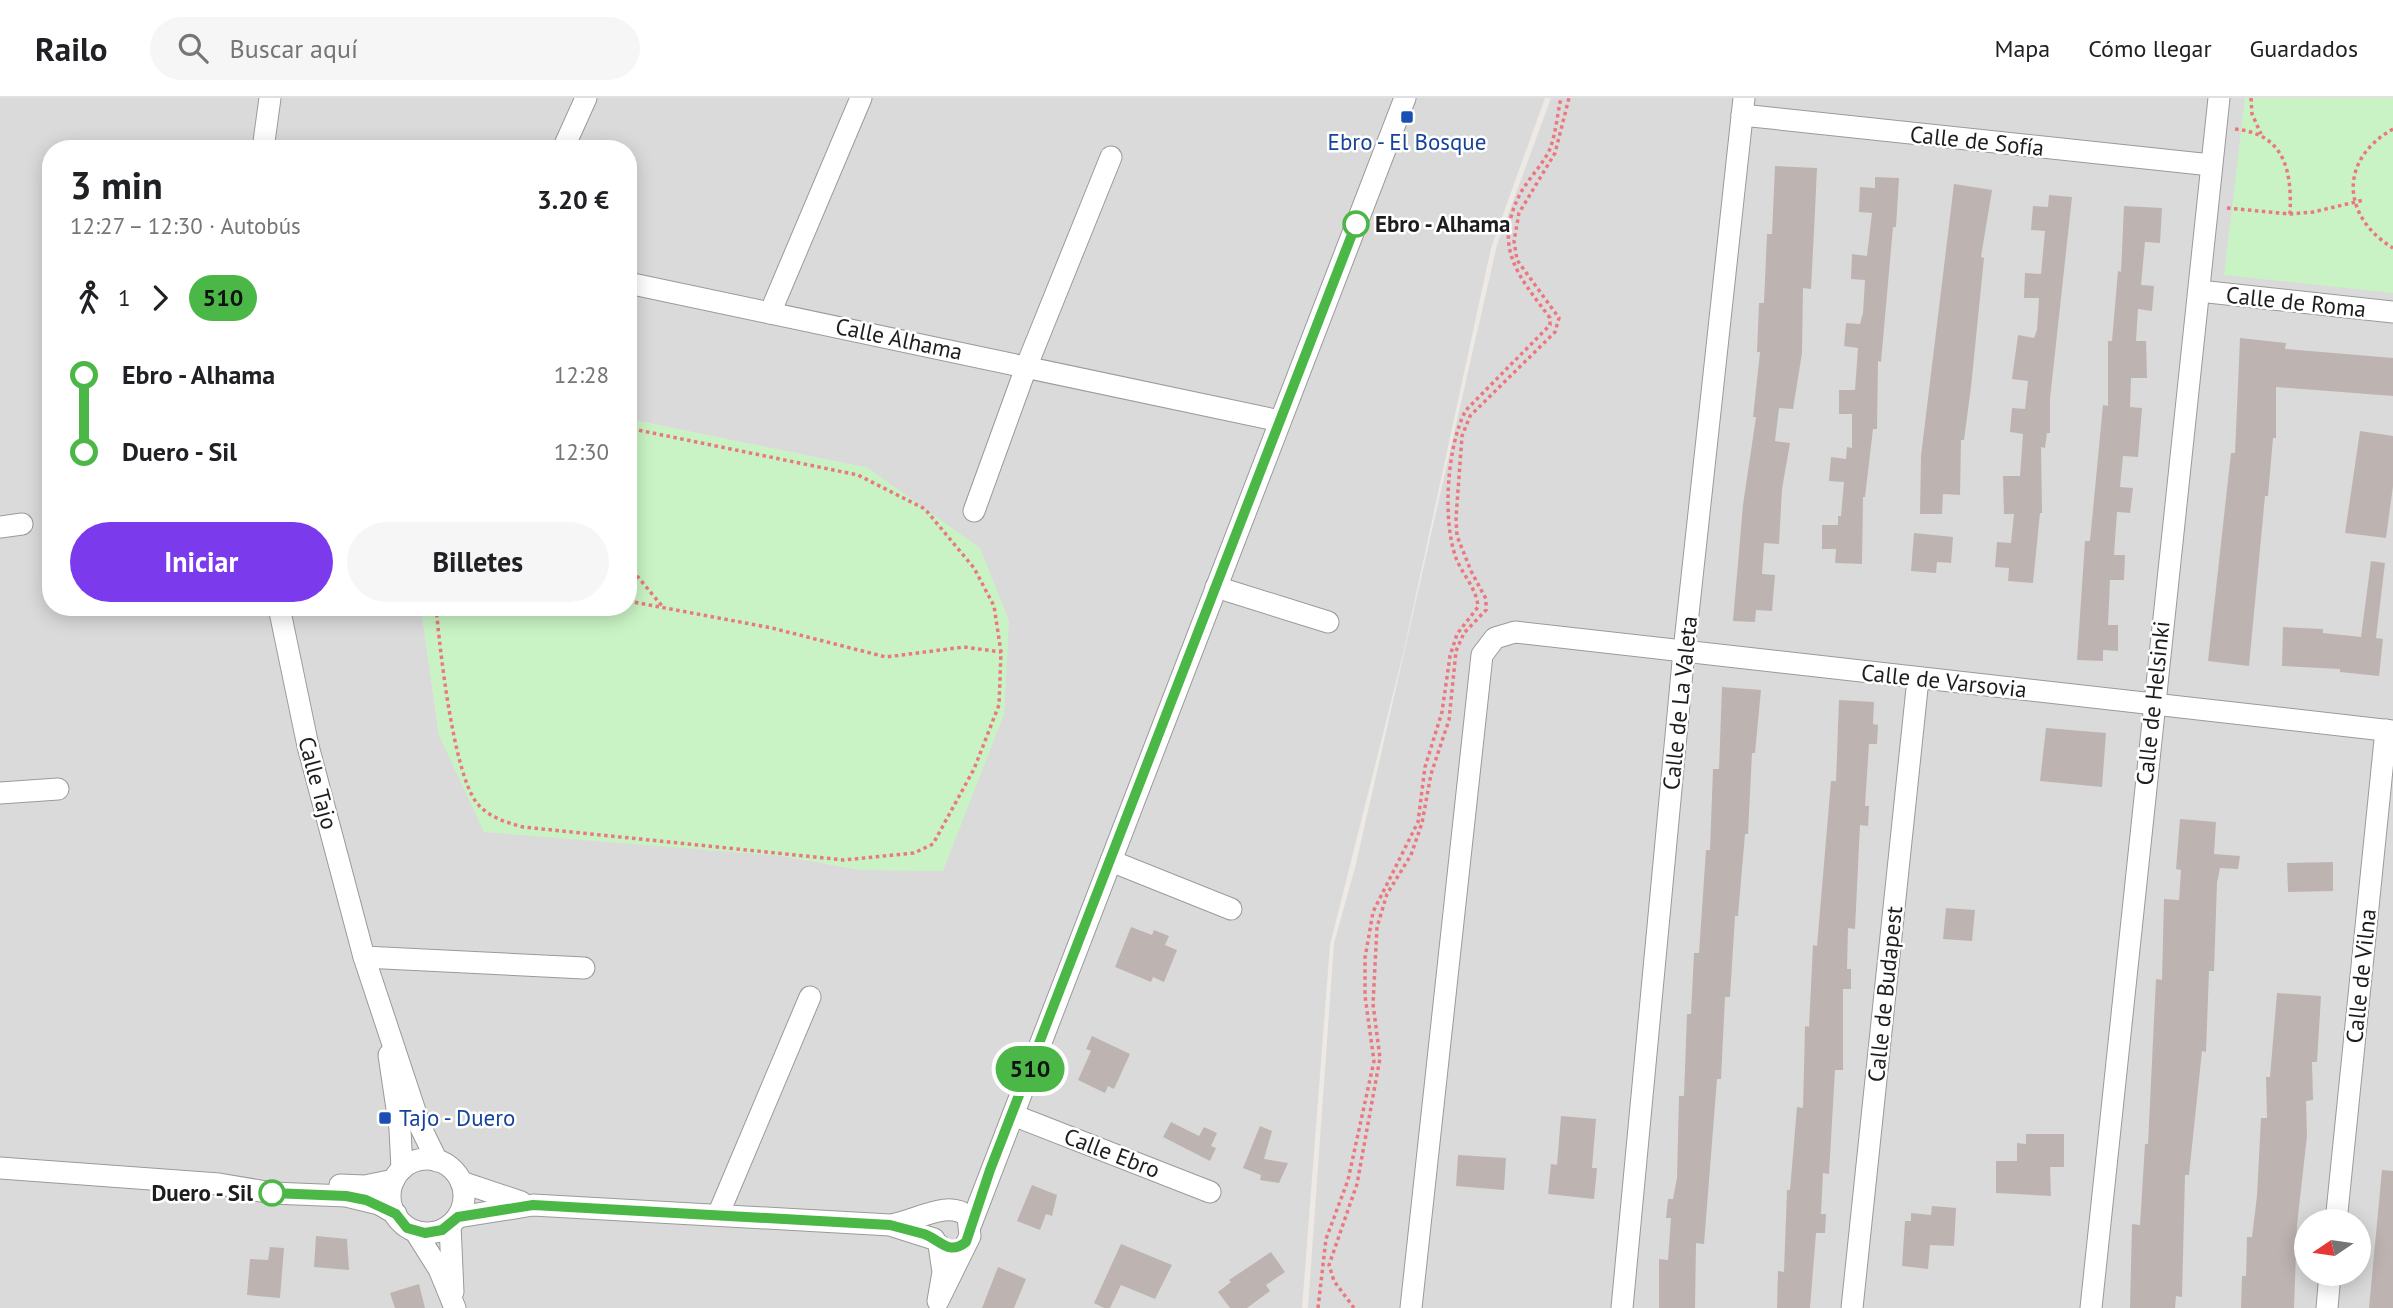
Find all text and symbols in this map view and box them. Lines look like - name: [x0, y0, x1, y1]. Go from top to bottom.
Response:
- search box: [150, 17, 640, 80]
- text: Railo: [35, 27, 108, 70]
- icon: search: [174, 29, 212, 67]
- text: Buscar aquí: [230, 32, 358, 65]
- text: Mapa: [1994, 33, 2050, 64]
- text: Cómo llegar: [2088, 33, 2212, 64]
- text: Guardados: [2250, 33, 2358, 64]
- marker: Ebro - El Bosque: [1399, 109, 1415, 125]
- street label: Calle de Sofía: [1909, 119, 2046, 162]
- place label: Ebro - El Bosque: [1328, 127, 1486, 156]
- text: 3 min: [70, 160, 163, 209]
- text: 3.20 €: [537, 183, 609, 216]
- place label: Ebro - Alhama: [1375, 209, 1510, 238]
- text: 12:27 – 12:30 · Autobús: [70, 211, 301, 240]
- marker: Ebro - Alhama: [1343, 211, 1369, 237]
- icon: walk: [70, 279, 108, 317]
- icon: forward: [141, 279, 179, 317]
- street label: Calle de Roma: [2225, 280, 2367, 323]
- text: 510: [203, 282, 243, 313]
- text: 1: [118, 283, 131, 312]
- street label: Calle Alhama: [833, 311, 965, 366]
- text: Ebro - Alhama: [122, 358, 275, 391]
- text: 12:28: [554, 360, 609, 389]
- text: Duero - Sil: [122, 435, 237, 468]
- text: 12:30: [554, 437, 609, 466]
- button: Iniciar: [70, 522, 333, 602]
- button: Billetes: [347, 522, 609, 602]
- street label: Calle de La Valeta: [1656, 614, 1703, 791]
- street label: Calle de Helsinki: [2129, 619, 2176, 787]
- street label: Calle de Varsovia: [1860, 657, 2028, 704]
- street label: Calle Tajo: [292, 733, 345, 832]
- street label: Calle de Budapest: [1861, 904, 1908, 1083]
- street label: Calle de Vilna: [2339, 907, 2382, 1045]
- line badge: 510: [990, 1046, 1070, 1092]
- text: 510: [1010, 1053, 1050, 1084]
- place label: Tajo - Duero: [399, 1103, 515, 1132]
- marker: Tajo - Duero: [377, 1110, 393, 1126]
- street label: Calle Ebro: [1060, 1121, 1164, 1184]
- place label: Duero - Sil: [151, 1178, 253, 1207]
- marker: Duero - Sil: [259, 1180, 285, 1206]
- north arrow: [2294, 1209, 2371, 1286]
- map controls: [2294, 1209, 2371, 1286]

